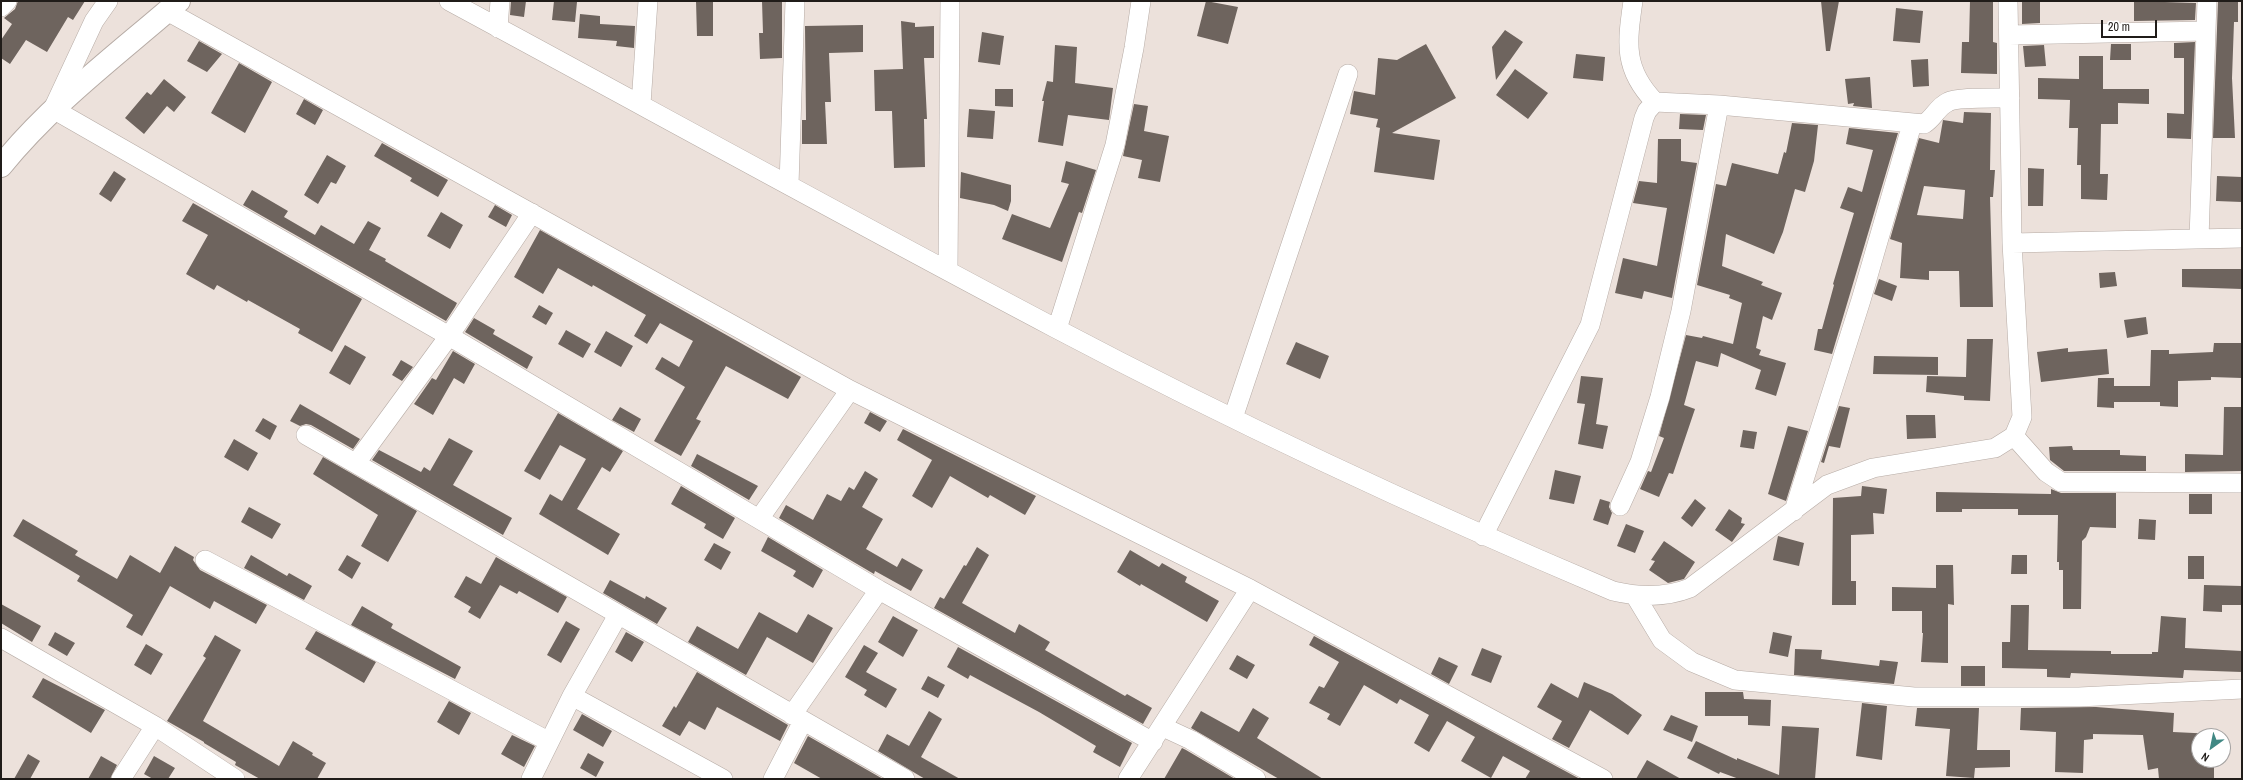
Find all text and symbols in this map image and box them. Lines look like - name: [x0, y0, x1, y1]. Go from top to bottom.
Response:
- scale bar: [2103, 12, 2159, 38]
- text: 20 m: [2108, 19, 2130, 35]
- north arrow: [2191, 728, 2231, 768]
- text: N: [2198, 750, 2212, 765]

